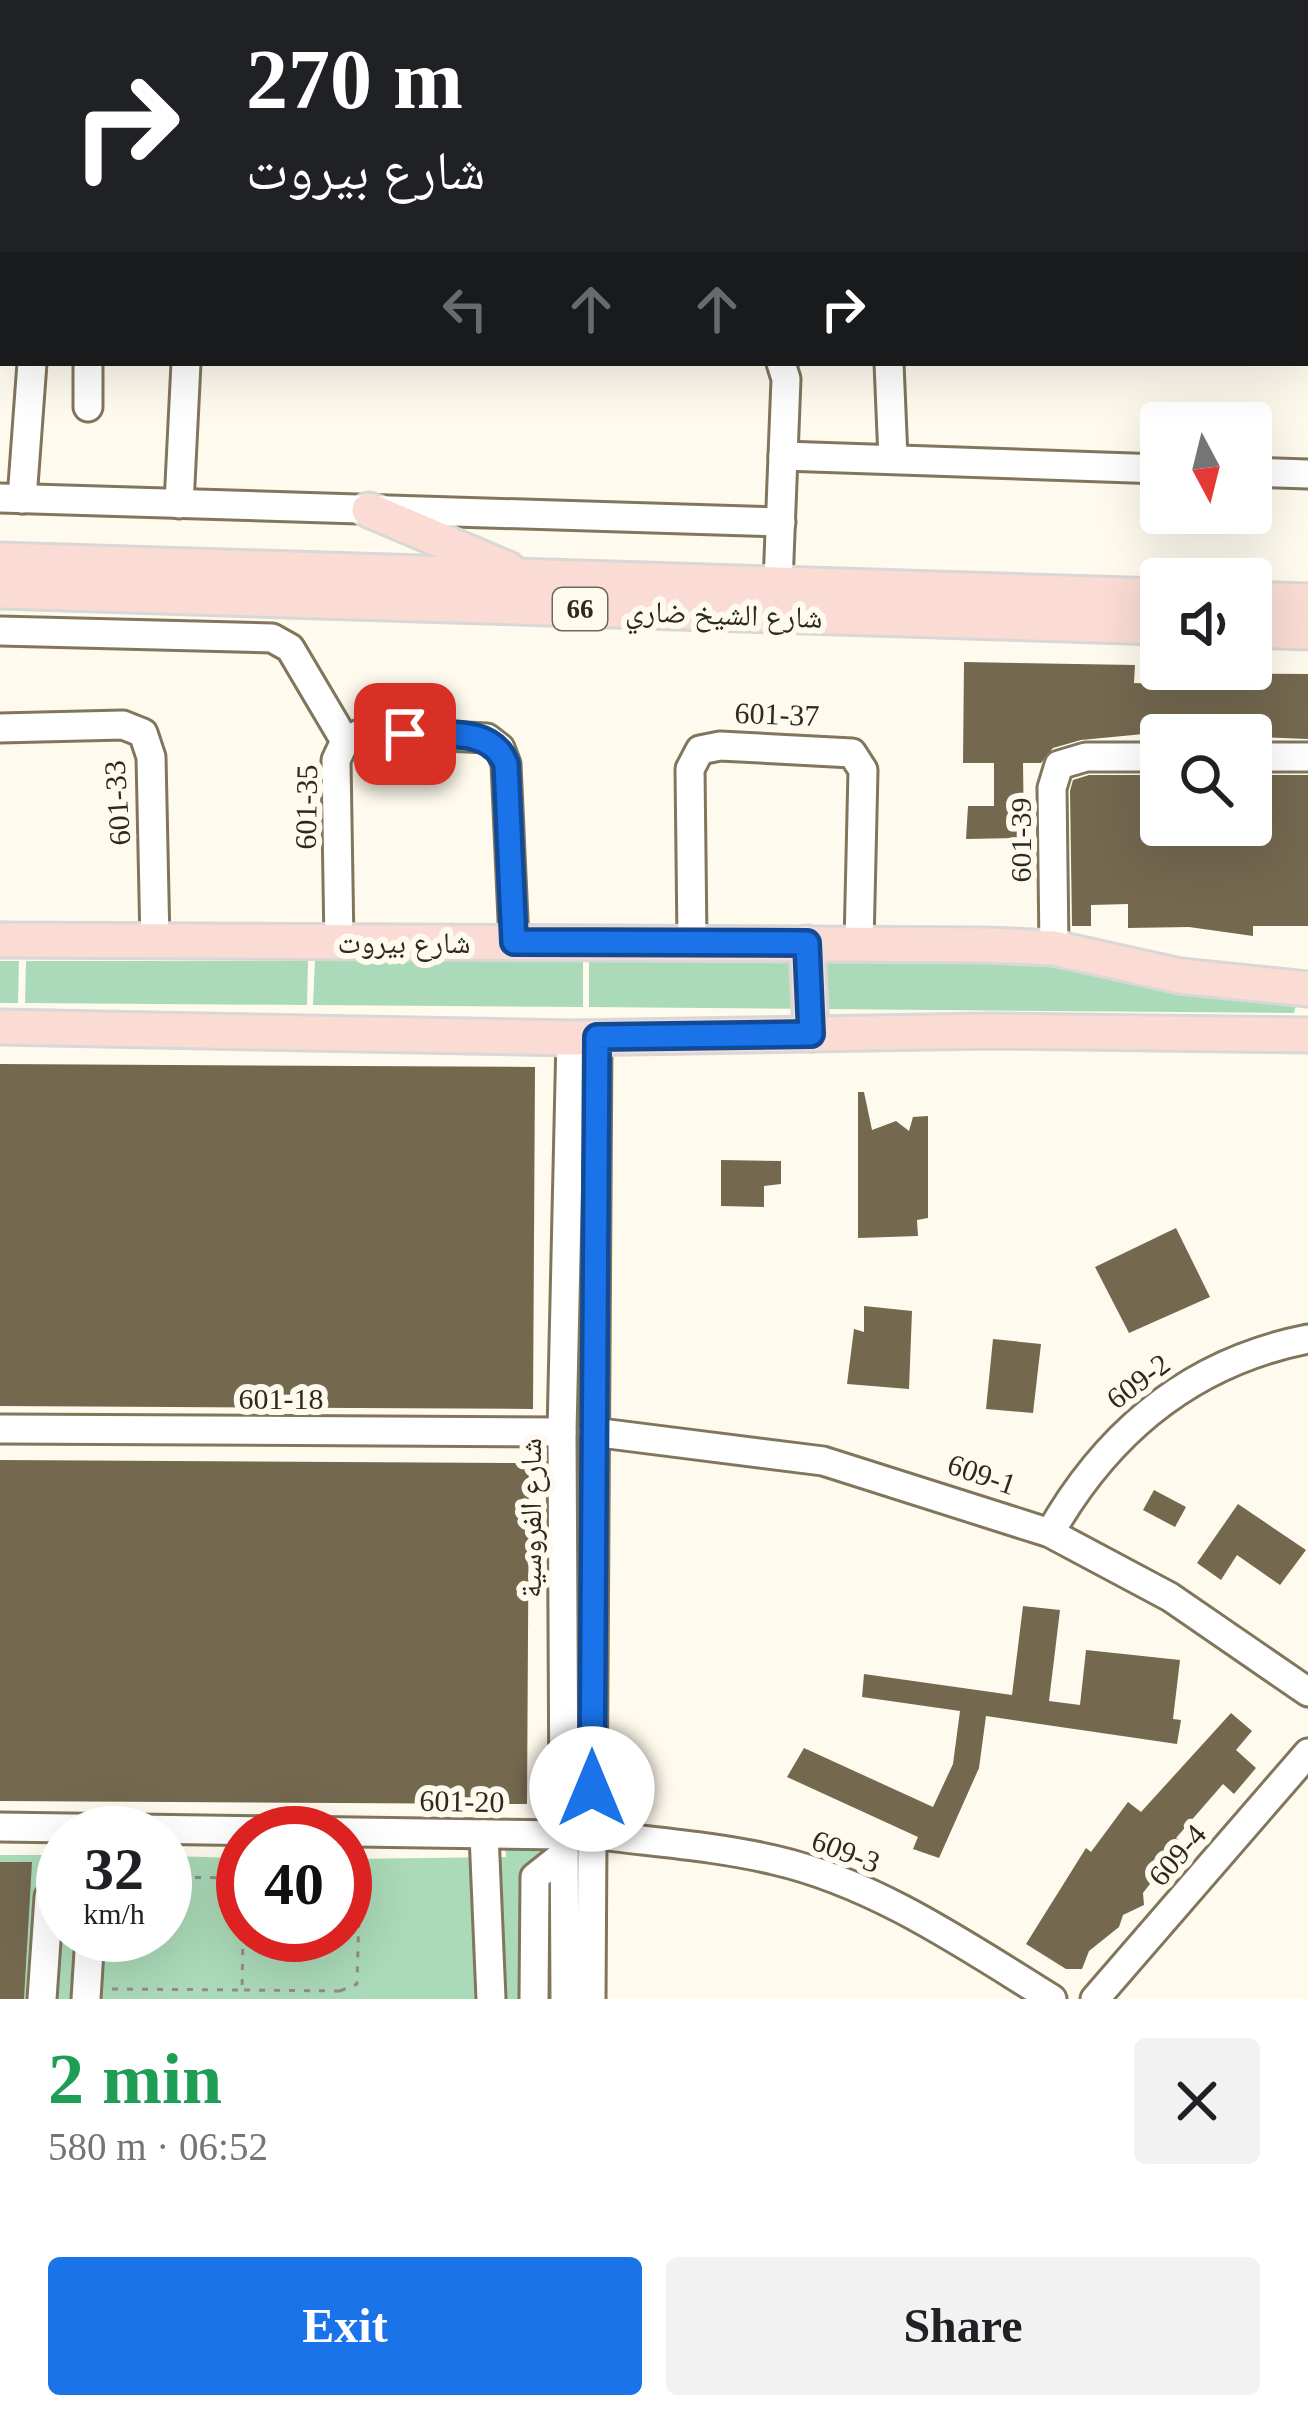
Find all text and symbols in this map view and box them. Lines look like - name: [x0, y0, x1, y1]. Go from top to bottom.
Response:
- text: 270 m: [246, 33, 463, 126]
- icon: right: [48, 48, 204, 204]
- text: شارع بيروت: [246, 141, 485, 201]
- icon: left: [432, 276, 498, 342]
- icon: ahead: [558, 276, 624, 342]
- icon: ahead: [684, 276, 750, 342]
- icon: right: [810, 276, 876, 342]
- north arrow: [1140, 402, 1272, 534]
- map controls: [1140, 402, 1272, 846]
- button: sound: [1140, 558, 1272, 690]
- road number: 66: [553, 588, 607, 630]
- street label: شارع الشيخ ضاري: [624, 594, 823, 642]
- pin: [354, 683, 456, 785]
- street label: 601-37: [734, 696, 820, 732]
- icon: arrive: [372, 701, 438, 767]
- button: search: [1140, 714, 1272, 846]
- street label: 601-33: [98, 759, 136, 847]
- street label: 601-35: [289, 764, 323, 850]
- street label: 601-39: [1004, 798, 1037, 883]
- street label: شارع بيروت: [338, 926, 470, 962]
- street label: 609-2: [1100, 1347, 1176, 1415]
- street label: 601-18: [239, 1382, 324, 1415]
- street label: شارع الفروسية: [514, 1438, 550, 1598]
- street label: 609-1: [944, 1447, 1020, 1501]
- position arrow: [529, 1726, 655, 1852]
- street label: 601-20: [419, 1784, 505, 1818]
- speed limit sign: 40: [216, 1806, 372, 1962]
- street label: 609-4: [1142, 1818, 1212, 1892]
- street label: 609-3: [807, 1823, 885, 1879]
- text: 32: [84, 1836, 144, 1902]
- text: km/h: [83, 1897, 145, 1930]
- button: close: [1134, 2038, 1260, 2164]
- text: 2 min: [48, 2039, 222, 2119]
- text: 580 m · 06:52: [48, 2125, 268, 2168]
- button: Exit: [48, 2257, 642, 2395]
- button: Share: [666, 2257, 1260, 2395]

